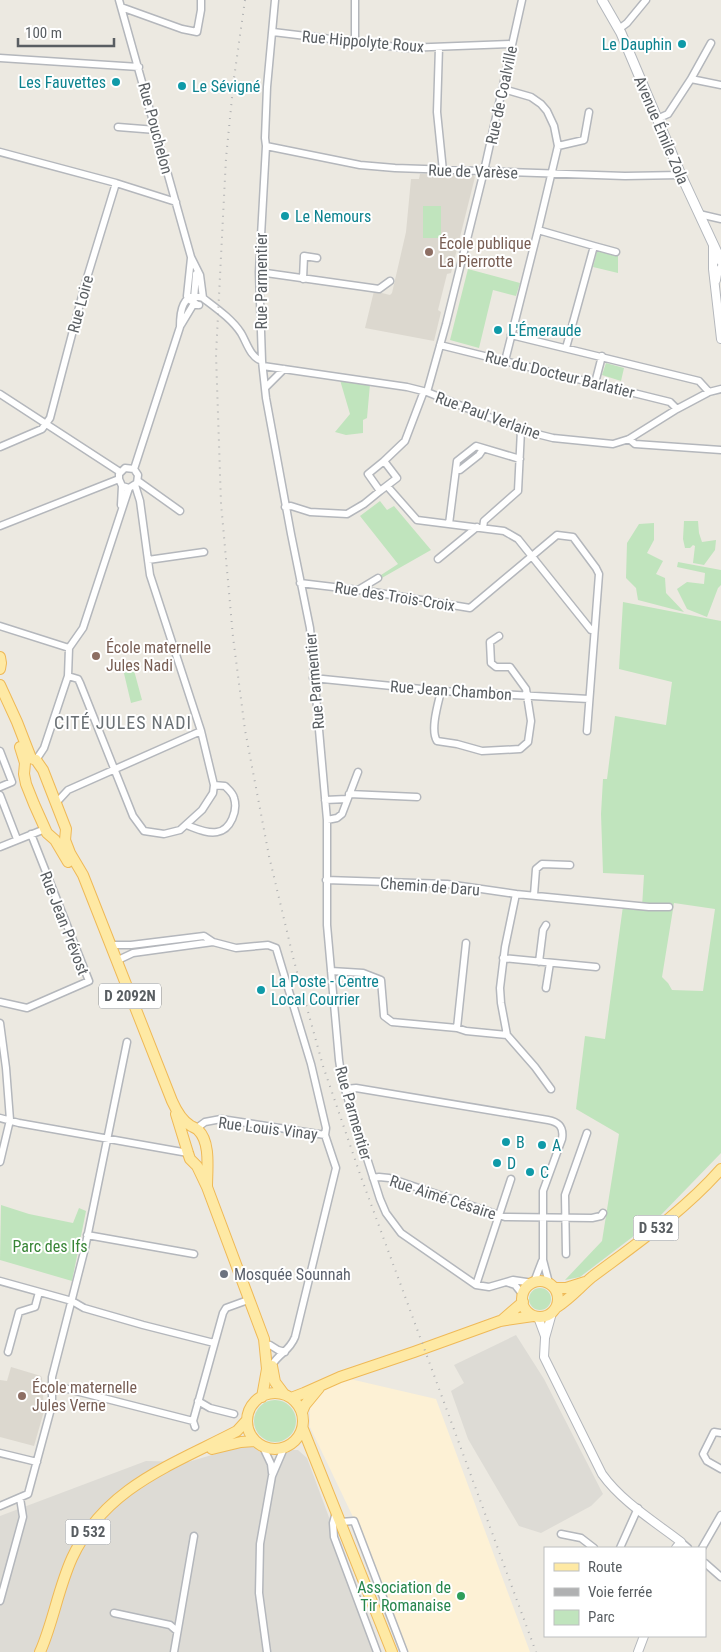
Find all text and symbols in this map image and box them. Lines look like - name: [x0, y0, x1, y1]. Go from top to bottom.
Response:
- scale bar: [18, 15, 114, 47]
- text: 100 m: [25, 24, 62, 42]
- street label: Rue Hippolyte Roux: [301, 27, 425, 56]
- place label: Le Dauphin: [602, 35, 672, 54]
- marker: Le Dauphin: [676, 38, 688, 50]
- street label: Rue de Coalville: [482, 44, 521, 146]
- place label: Les Fauvettes: [19, 73, 106, 92]
- street label: Avenue Émile Zola: [630, 73, 693, 187]
- marker: Les Fauvettes: [110, 76, 122, 88]
- place label: Le Sévigné: [192, 77, 260, 96]
- street label: Rue Pouchelon: [134, 80, 177, 176]
- marker: Le Sévigné: [176, 80, 188, 92]
- street label: Rue de Varèse: [428, 160, 518, 183]
- place label: Le Nemours: [295, 207, 371, 226]
- marker: Le Nemours: [279, 210, 291, 222]
- street label: Rue Parmentier: [252, 232, 271, 329]
- place label: École publique La Pierrotte: [439, 234, 531, 271]
- marker: École publique La Pierrotte: [423, 246, 435, 258]
- street label: Rue Loire: [64, 273, 97, 335]
- place label: L'Émeraude: [508, 321, 581, 340]
- marker: L'Émeraude: [492, 324, 504, 336]
- street label: Rue du Docteur Barlatier: [483, 347, 637, 402]
- street label: Rue Paul Verlaine: [433, 388, 543, 443]
- street label: Rue des Trois-Croix: [333, 578, 456, 615]
- street label: Rue Parmentier: [301, 632, 328, 730]
- place label: École maternelle Jules Nadi: [106, 638, 211, 675]
- marker: École maternelle Jules Nadi: [90, 650, 102, 662]
- street label: Rue Jean Chambon: [389, 677, 512, 704]
- district label: CITÉ JULES NADI: [54, 712, 192, 733]
- street label: Rue Jean Prévost: [36, 869, 93, 978]
- street label: Chemin de Daru: [379, 874, 480, 899]
- place label: La Poste - Centre Local Courrier: [271, 972, 379, 1009]
- road number: D 2092N: [99, 984, 161, 1008]
- marker: La Poste - Centre Local Courrier: [255, 984, 267, 996]
- street label: Rue Parmentier: [331, 1064, 376, 1162]
- street label: Rue Louis Vinay: [217, 1113, 319, 1144]
- place label: B: [516, 1133, 525, 1152]
- marker: B: [500, 1136, 512, 1148]
- place label: A: [552, 1136, 561, 1155]
- marker: A: [536, 1139, 548, 1151]
- place label: D: [507, 1154, 516, 1173]
- marker: D: [491, 1157, 503, 1169]
- place label: C: [540, 1163, 549, 1182]
- marker: C: [524, 1166, 536, 1178]
- street label: Rue Aimé Césaire: [387, 1171, 499, 1224]
- road number: D 532: [634, 1216, 678, 1240]
- park label: Parc des Ifs: [13, 1237, 88, 1256]
- place label: Mosquée Sounnah: [234, 1265, 351, 1284]
- marker: Mosquée Sounnah: [218, 1268, 230, 1280]
- place label: École maternelle Jules Verne: [32, 1378, 137, 1415]
- marker: École maternelle Jules Verne: [16, 1390, 28, 1402]
- road number: D 532: [66, 1520, 110, 1544]
- legend: [544, 1547, 706, 1637]
- text: Route: [588, 1558, 622, 1576]
- place label: Association de Tir Romanaise: [357, 1578, 451, 1615]
- text: Voie ferrée: [588, 1583, 652, 1601]
- marker: Association de Tir Romanaise: [455, 1590, 467, 1602]
- text: Parc: [588, 1608, 615, 1626]

